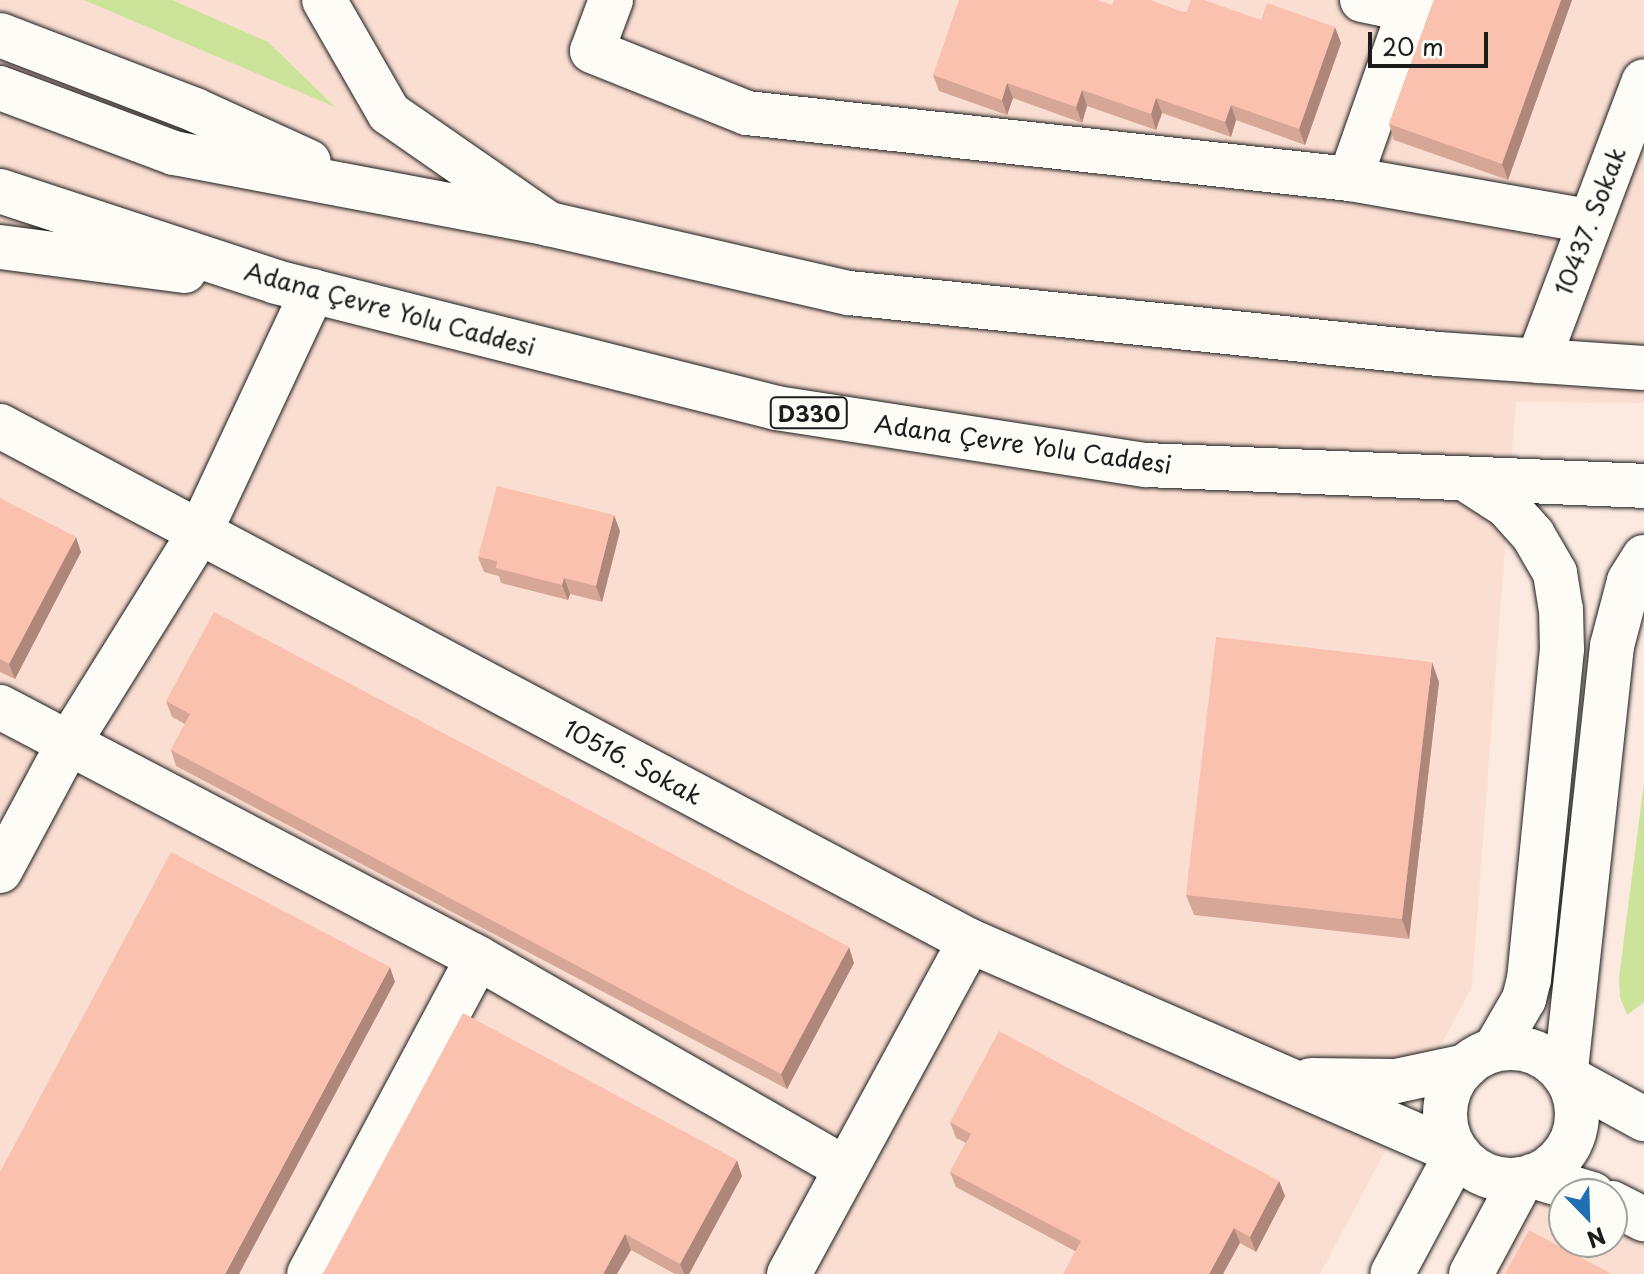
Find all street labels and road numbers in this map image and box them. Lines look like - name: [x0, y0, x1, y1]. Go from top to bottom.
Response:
- street label: 10437. Sokak: [1549, 143, 1631, 299]
- street label: Adana Çevre Yolu Caddesi: [240, 256, 540, 362]
- road number: D330: [769, 395, 849, 431]
- street label: Adana Çevre Yolu Caddesi: [871, 409, 1175, 479]
- street label: 10516. Sokak: [558, 713, 708, 811]

